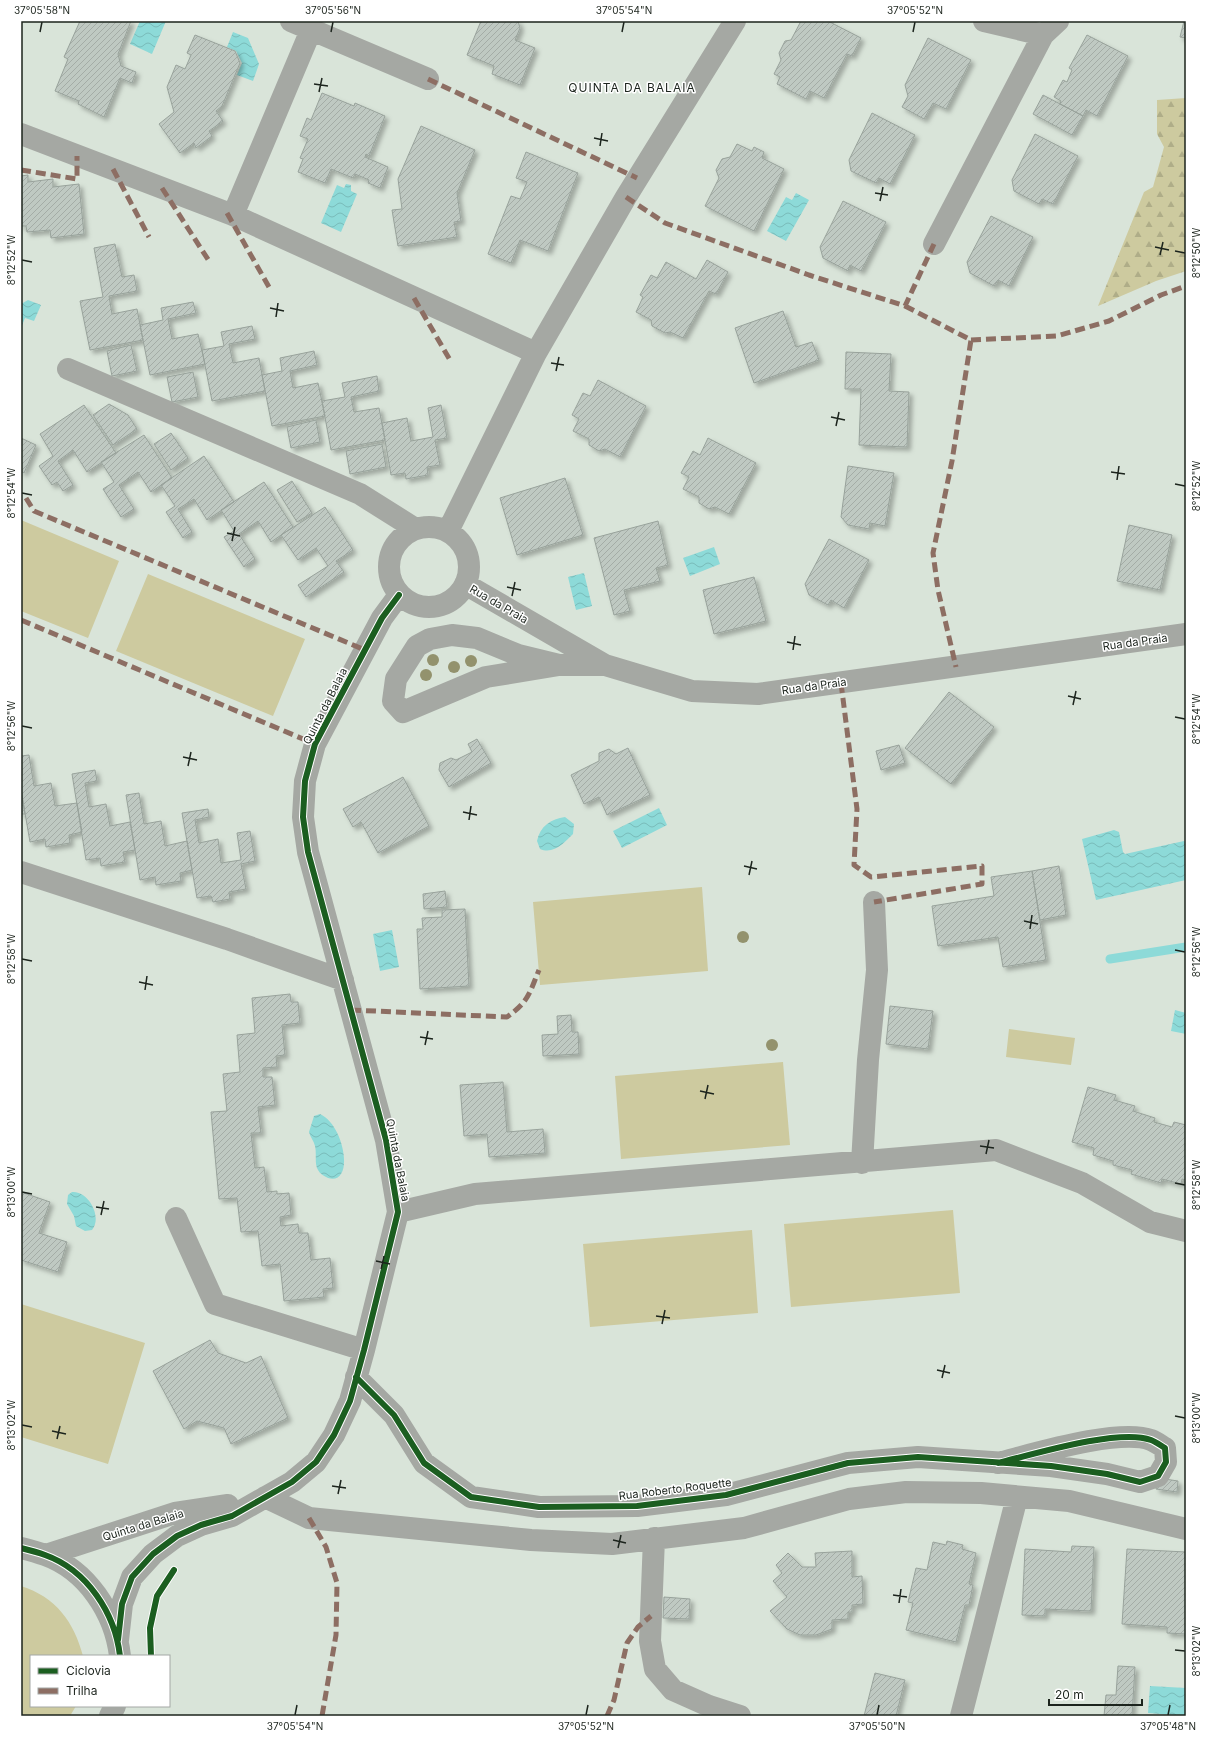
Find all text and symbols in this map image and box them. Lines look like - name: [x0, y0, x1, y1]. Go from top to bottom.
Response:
- text: 37°05'58"N: [14, 4, 70, 16]
- text: 37°05'56"N: [305, 4, 361, 16]
- text: 37°05'54"N: [596, 4, 652, 16]
- text: 37°05'52"N: [887, 4, 943, 16]
- district label: QUINTA DA BALAIA: [568, 80, 696, 95]
- text: 8°12'50"W: [1190, 228, 1202, 278]
- text: 8°12'52"W: [5, 235, 17, 285]
- text: 8°12'52"W: [1190, 461, 1202, 511]
- text: 8°12'54"W: [5, 467, 17, 518]
- street label: Rua da Praia: [467, 582, 531, 626]
- street label: Rua da Praia: [1102, 631, 1168, 653]
- street label: Quinta da Balaia: [300, 665, 350, 747]
- street label: Rua da Praia: [781, 675, 847, 697]
- text: 8°12'54"W: [1190, 693, 1202, 744]
- text: 8°12'56"W: [5, 701, 17, 751]
- text: 8°12'56"W: [1190, 927, 1202, 977]
- text: 8°12'58"W: [5, 934, 17, 984]
- street label: Quinta da Balaia: [383, 1117, 413, 1203]
- text: 8°12'58"W: [1190, 1160, 1202, 1210]
- text: 8°13'00"W: [5, 1166, 17, 1217]
- text: 8°13'00"W: [1190, 1392, 1202, 1443]
- text: 8°13'02"W: [5, 1399, 17, 1450]
- street label: Rua Roberto Roquette: [618, 1475, 732, 1503]
- street label: Quinta da Balaia: [101, 1506, 185, 1544]
- text: 8°13'02"W: [1190, 1625, 1202, 1676]
- legend: [30, 1655, 170, 1707]
- text: Ciclovia: [66, 1663, 111, 1678]
- scale bar: [1049, 1681, 1142, 1707]
- text: Trilha: [66, 1683, 97, 1698]
- text: 20 m: [1055, 1687, 1084, 1702]
- text: 37°05'54"N: [267, 1720, 323, 1732]
- text: 37°05'52"N: [558, 1720, 614, 1732]
- text: 37°05'50"N: [849, 1720, 905, 1732]
- text: 37°05'48"N: [1140, 1720, 1196, 1732]

